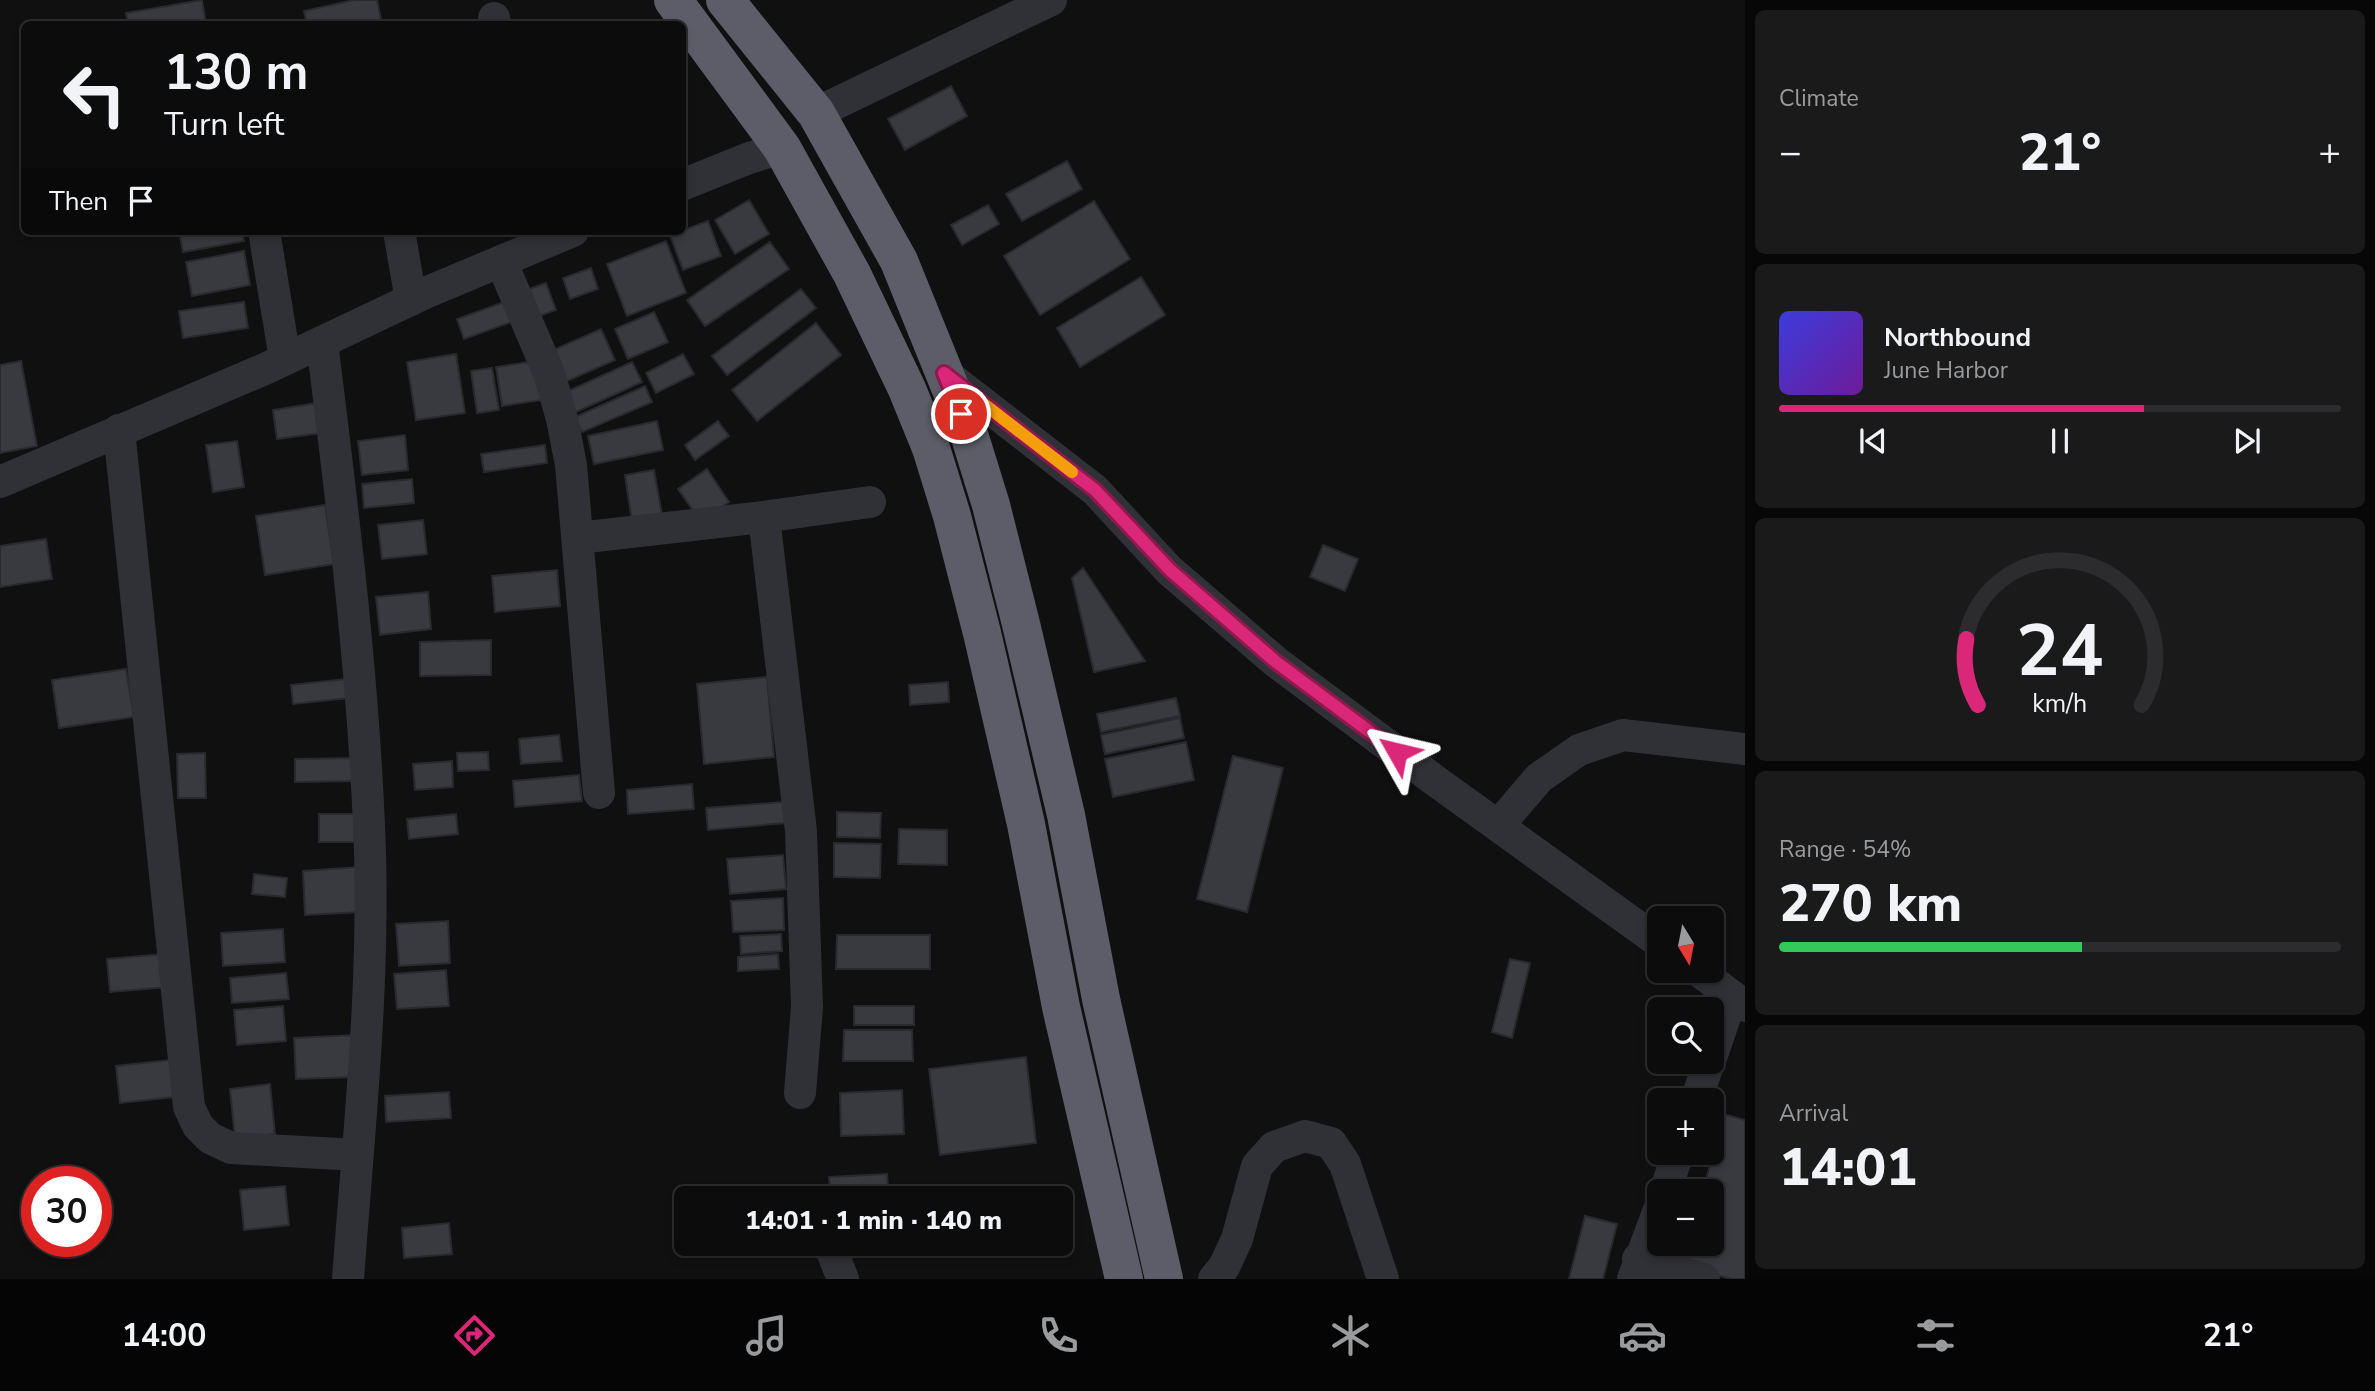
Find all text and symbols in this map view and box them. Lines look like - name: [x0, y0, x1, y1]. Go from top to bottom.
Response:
- text: 130 m: [164, 39, 308, 106]
- icon: left: [49, 49, 140, 140]
- text: Climate: [1779, 83, 1859, 114]
- text: Turn left: [164, 103, 284, 146]
- text: 21°: [2019, 117, 2101, 188]
- text: −: [1779, 127, 1802, 178]
- text: +: [2318, 127, 2341, 178]
- icon: arrive: [122, 182, 160, 220]
- text: Then: [49, 184, 108, 219]
- text: Northbound: [1884, 320, 2031, 355]
- text: June Harbor: [1884, 355, 2008, 386]
- pin: [931, 384, 991, 444]
- icon: arrive: [942, 395, 980, 433]
- icon: previous: [1854, 422, 1892, 460]
- icon: pause: [2041, 422, 2079, 460]
- icon: next: [2228, 422, 2266, 460]
- text: 24: [2016, 602, 2104, 702]
- text: km/h: [2032, 687, 2088, 721]
- position arrow: [1360, 715, 1434, 789]
- text: Range · 54%: [1779, 834, 1911, 865]
- text: 270 km: [1779, 868, 1962, 939]
- north arrow: [1647, 906, 1724, 984]
- map controls: [1647, 906, 1724, 1256]
- button: search: [1647, 997, 1724, 1074]
- button: +: [1647, 1088, 1724, 1165]
- text: Arrival: [1779, 1098, 1848, 1129]
- text: 14:01: [1779, 1132, 1917, 1203]
- speed limit sign: 30: [21, 1166, 112, 1257]
- button: −: [1647, 1179, 1724, 1256]
- text: 14:01 · 1 min · 140 m: [745, 1203, 1002, 1238]
- icon: directions: [450, 1311, 499, 1360]
- icon: music: [742, 1311, 791, 1360]
- icon: phone: [1034, 1311, 1083, 1360]
- icon: climate: [1326, 1311, 1375, 1360]
- icon: car: [1618, 1311, 1667, 1360]
- icon: filters: [1911, 1311, 1960, 1360]
- text: 14:00: [122, 1314, 206, 1357]
- text: 21°: [2203, 1314, 2253, 1357]

